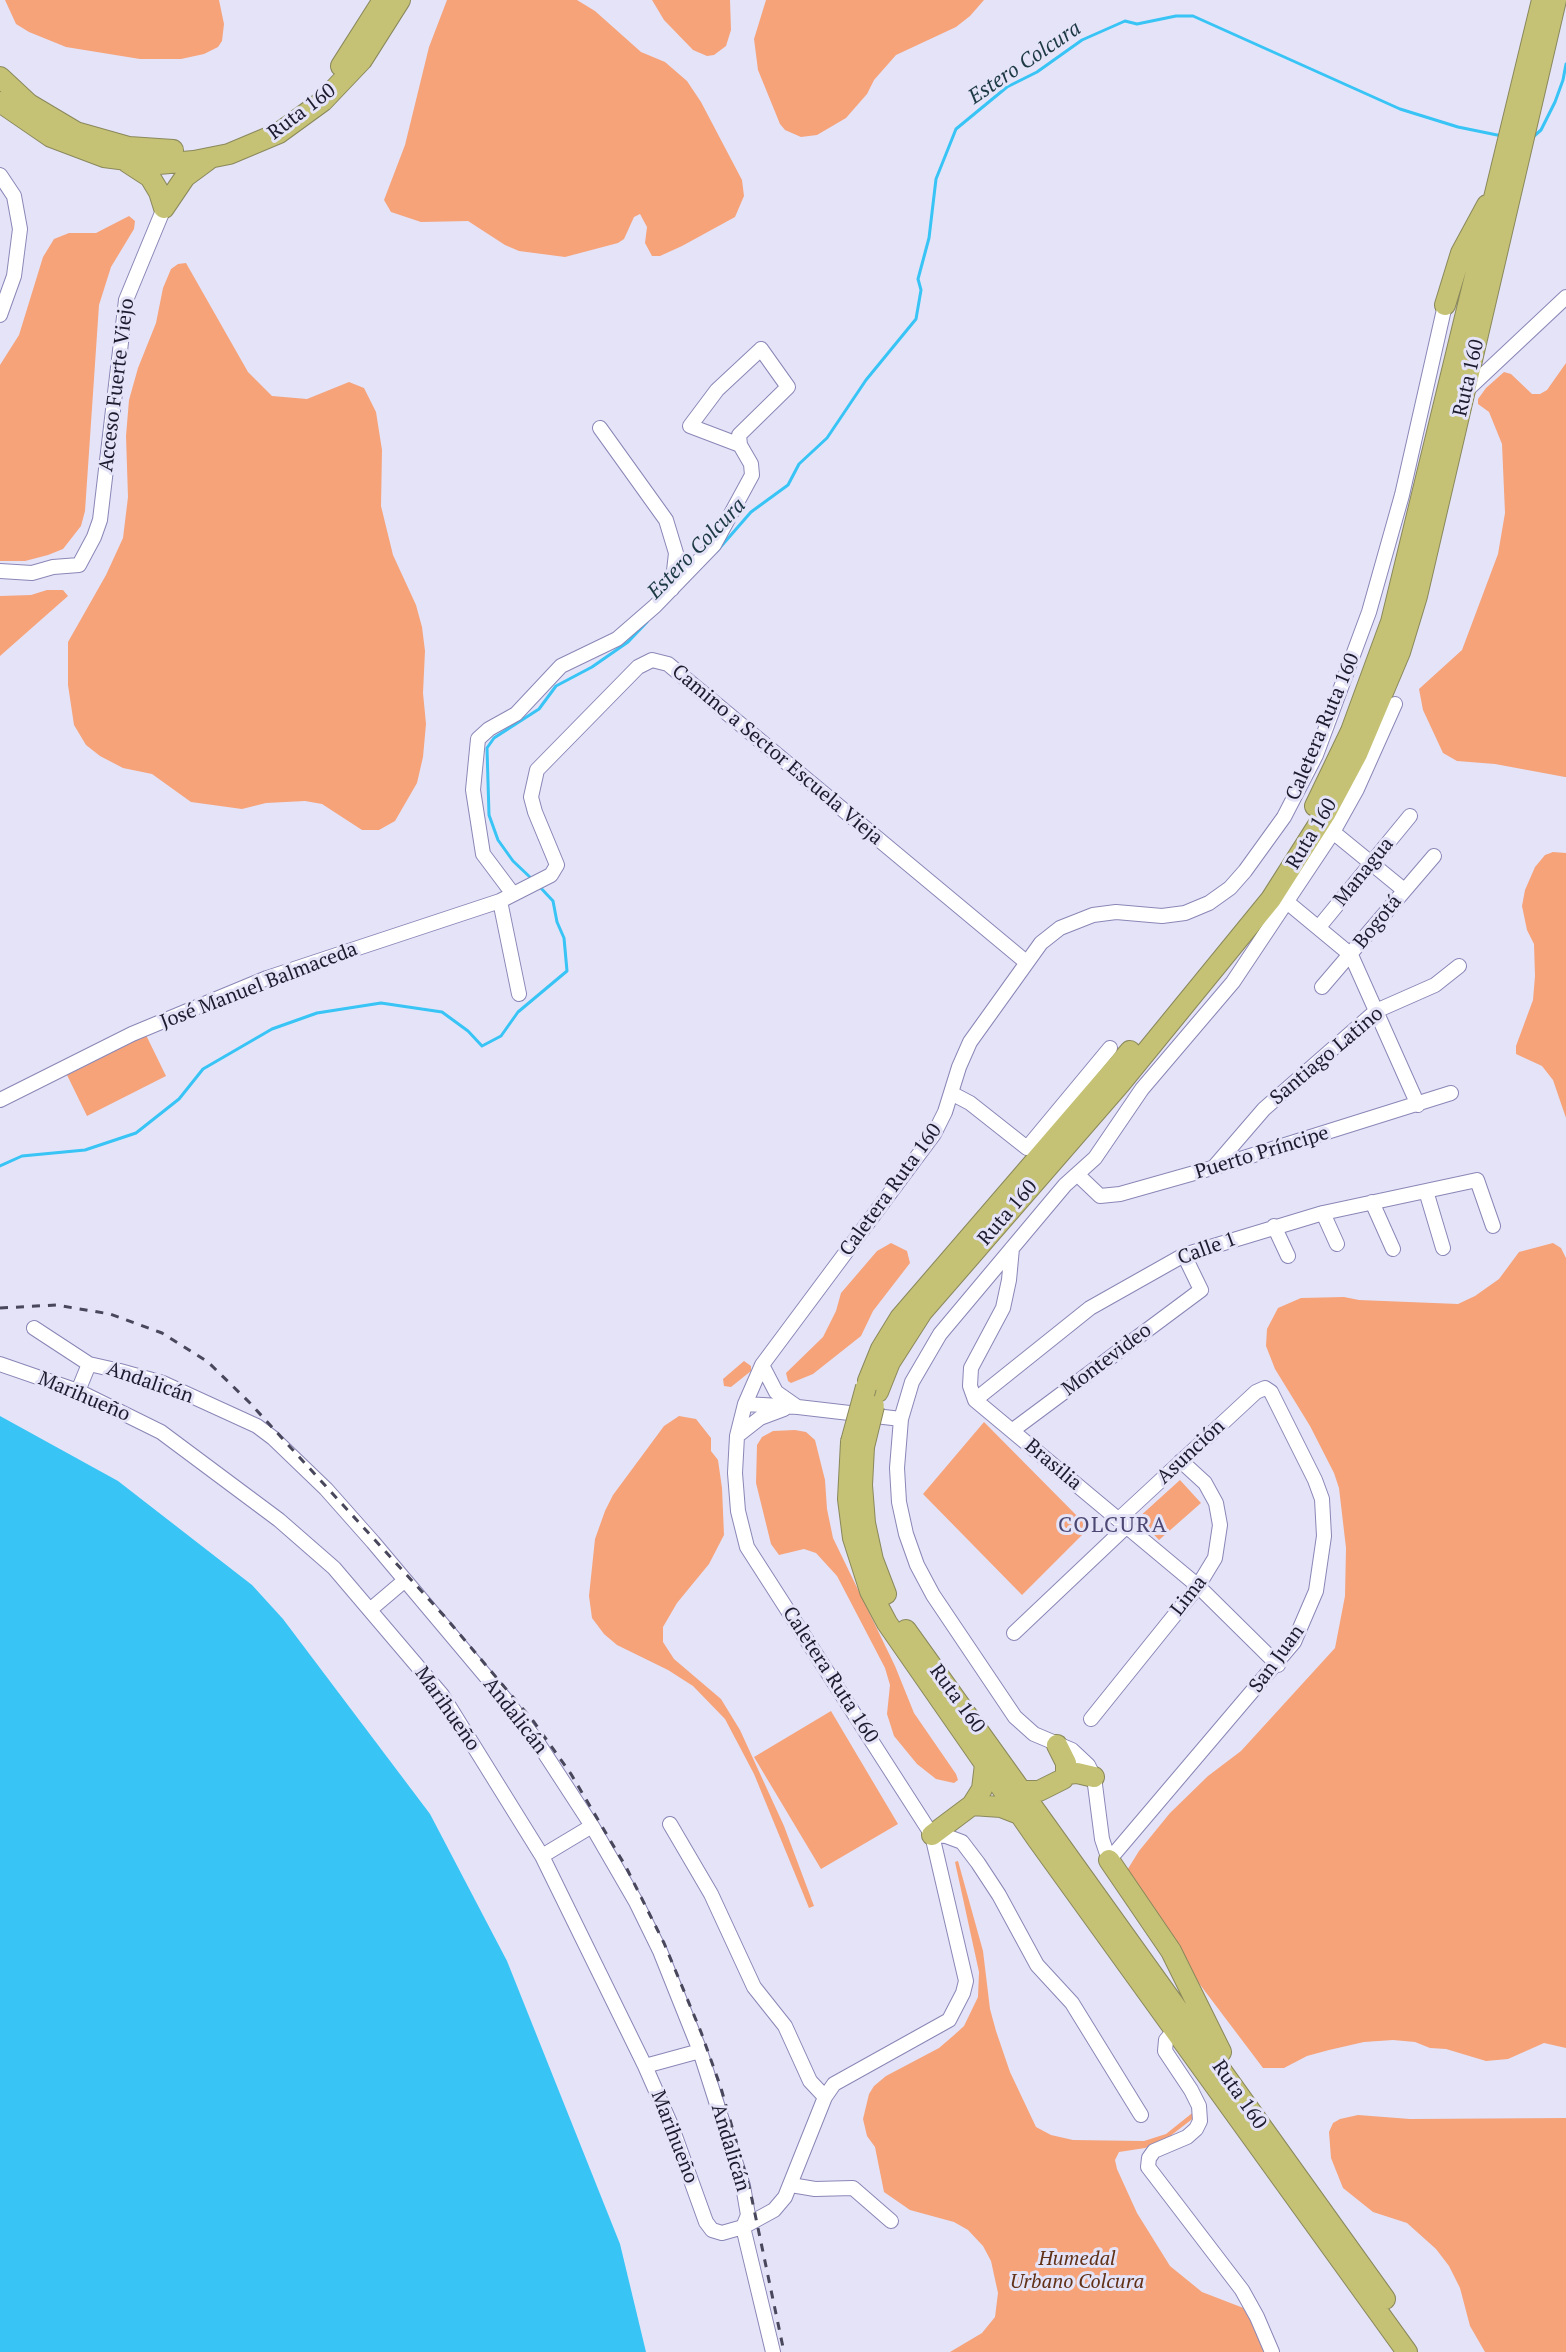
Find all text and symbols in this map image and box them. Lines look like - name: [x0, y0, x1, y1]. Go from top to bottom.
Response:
- water label: Estero Colcura: [964, 16, 1086, 110]
- street label: Ruta 160: [263, 79, 341, 145]
- street label: Acceso Fuerte Viejo: [94, 297, 140, 473]
- street label: Ruta 160: [1448, 337, 1490, 419]
- water label: Estero Colcura: [643, 493, 751, 605]
- street label: Caletera Ruta 160: [1281, 650, 1365, 804]
- street label: Camino a Sector Escuela Vieja: [667, 660, 887, 850]
- street label: Ruta 160: [1281, 794, 1343, 874]
- street label: Managua: [1329, 833, 1399, 911]
- street label: Bogotá: [1349, 890, 1407, 954]
- street label: José Manuel Balmaceda: [157, 937, 361, 1035]
- street label: Santiago Latino: [1266, 1002, 1388, 1110]
- street label: Caletera Ruta 160: [835, 1119, 947, 1261]
- street label: Puerto Príncipe: [1192, 1121, 1332, 1185]
- street label: Ruta 160: [973, 1175, 1043, 1251]
- street label: Calle 1: [1174, 1227, 1240, 1271]
- street label: Montevideo: [1058, 1319, 1156, 1401]
- street label: Andalicán: [104, 1357, 196, 1409]
- street label: Marihueño: [35, 1367, 133, 1427]
- street label: Asunción: [1152, 1415, 1230, 1489]
- street label: Brasilia: [1020, 1434, 1086, 1496]
- district label: COLCURA: [1058, 1513, 1168, 1539]
- street label: Lima: [1166, 1571, 1212, 1621]
- street label: Caletera Ruta 160: [777, 1602, 883, 1748]
- street label: San Juan: [1244, 1620, 1310, 1698]
- street label: Ruta 160: [924, 1660, 990, 1738]
- street label: Marihueño: [409, 1662, 485, 1756]
- street label: Andalicán: [478, 1673, 552, 1759]
- street label: Ruta 160: [1207, 2056, 1271, 2134]
- street label: Marihueño: [645, 2087, 703, 2187]
- street label: Andalicán: [705, 2101, 755, 2195]
- park label: Humedal Urbano Colcura: [1010, 2247, 1144, 2294]

